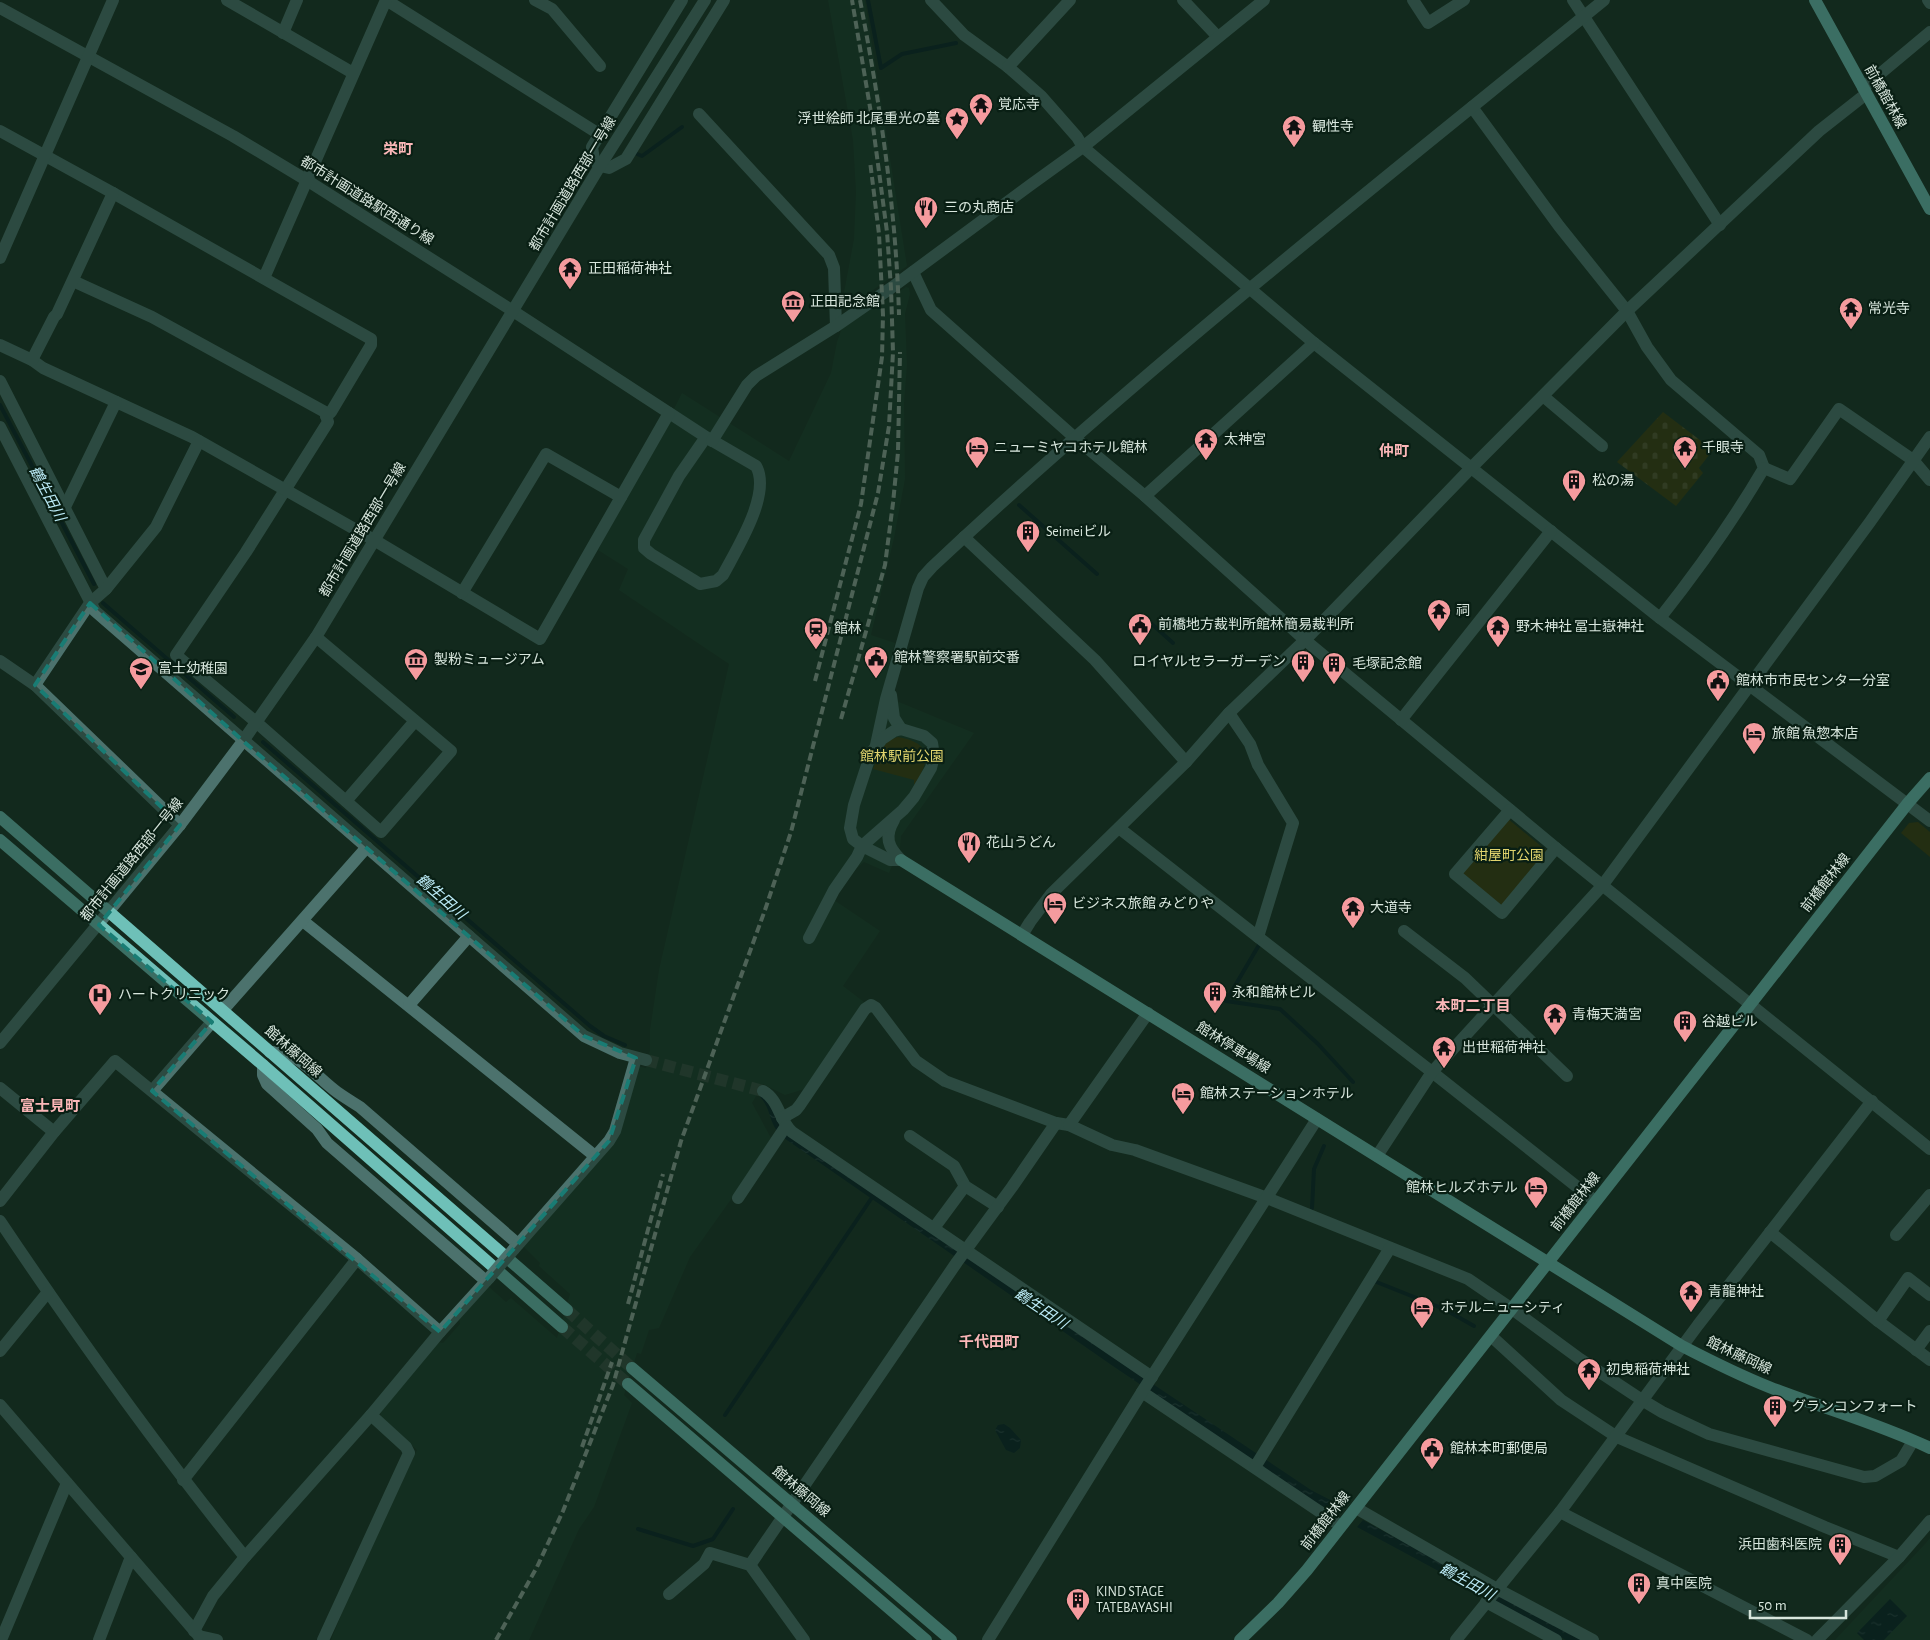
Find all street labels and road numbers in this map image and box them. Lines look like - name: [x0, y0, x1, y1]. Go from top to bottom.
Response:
- street label: 前橋館林線: [1862, 62, 1910, 131]
- street label: 都市計画道路西部一号線: [526, 114, 619, 254]
- street label: 都市計画道路駅西通り線: [298, 153, 437, 248]
- street label: 都市計画道路西部一号線: [316, 460, 409, 600]
- street label: 都市計画道路西部一号線: [77, 795, 186, 924]
- street label: 前橋館林線: [1797, 850, 1853, 915]
- street label: 館林停車場線: [1194, 1019, 1273, 1076]
- street label: 館林藤岡線: [262, 1023, 325, 1080]
- street label: 前橋館林線: [1547, 1169, 1603, 1234]
- street label: 館林藤岡線: [1704, 1334, 1774, 1377]
- street label: 館林藤岡線: [770, 1463, 833, 1520]
- street label: 前橋館林線: [1297, 1488, 1353, 1553]

